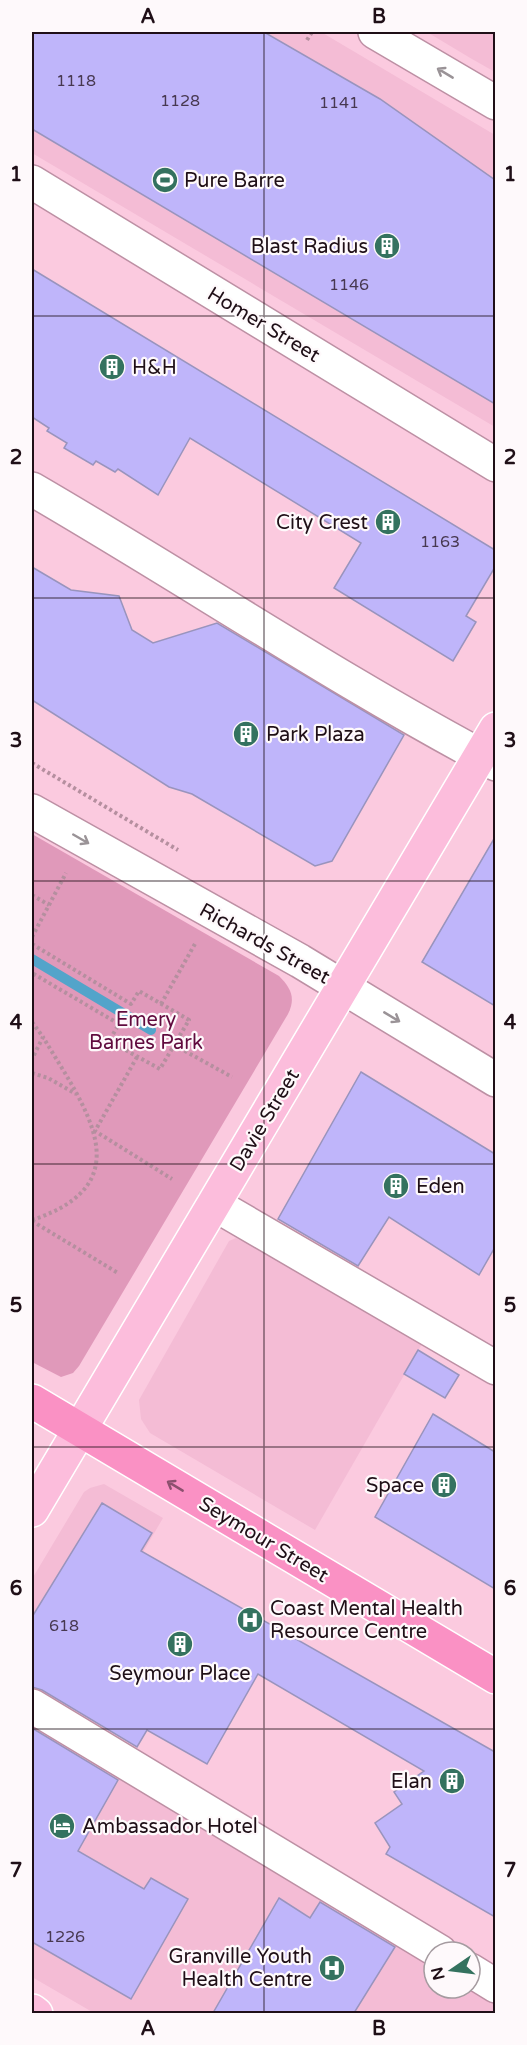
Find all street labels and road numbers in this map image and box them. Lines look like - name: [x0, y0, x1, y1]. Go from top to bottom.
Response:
- street label: Homer Street: [203, 282, 324, 368]
- street label: Richards Street: [195, 898, 334, 990]
- street label: Davie Street: [225, 1065, 305, 1176]
- street label: Seymour Street: [194, 1492, 333, 1588]

